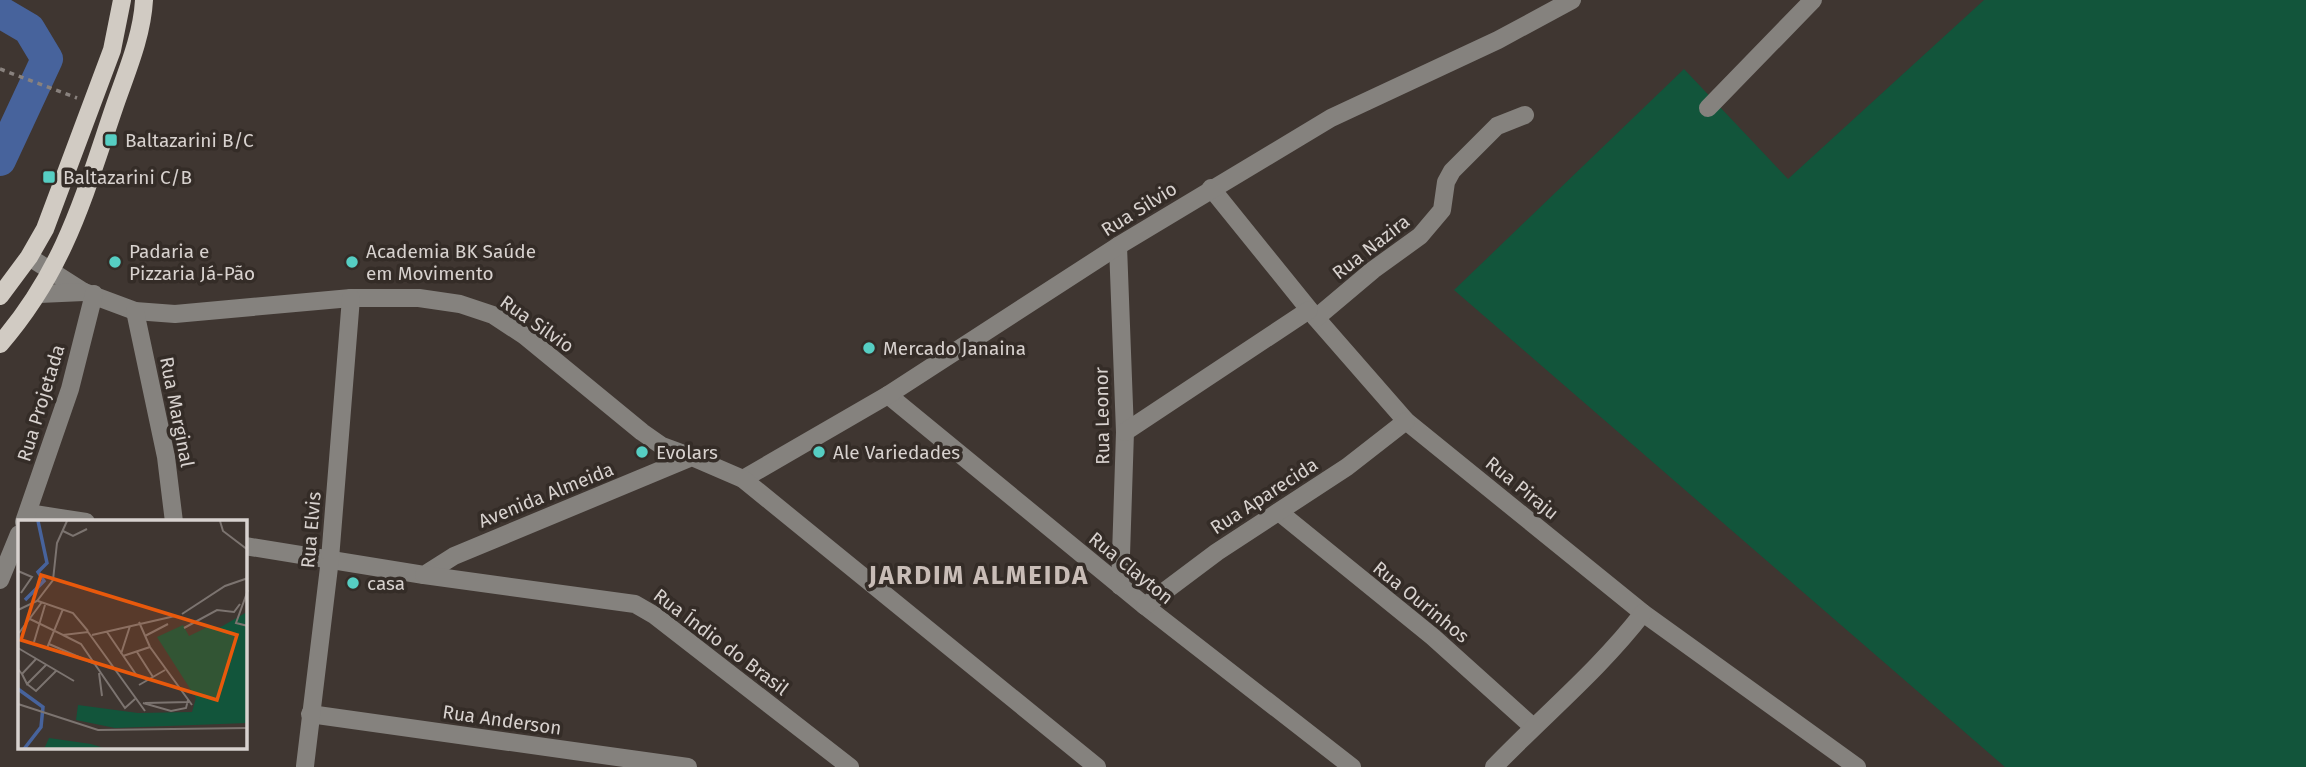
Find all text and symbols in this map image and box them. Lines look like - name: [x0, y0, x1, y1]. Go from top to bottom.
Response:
- place label: Baltazarini B/C: [125, 129, 254, 152]
- marker: Baltazarini B/C: [103, 132, 119, 148]
- place label: Baltazarini C/B: [63, 166, 192, 189]
- marker: Baltazarini C/B: [41, 169, 57, 185]
- street label: Rua Silvio: [1097, 177, 1181, 241]
- street label: Rua Nazira: [1328, 210, 1414, 284]
- place label: Padaria e Pizzaria Já-Pão: [129, 240, 255, 285]
- place label: Academia BK Saúde em Movimento: [366, 240, 536, 285]
- marker: Padaria e Pizzaria Já-Pão: [107, 254, 123, 270]
- marker: Academia BK Saúde em Movimento: [344, 254, 360, 270]
- street label: Rua Silvio: [496, 290, 578, 358]
- place label: Mercado Janaina: [883, 337, 1026, 360]
- marker: Mercado Janaina: [861, 340, 877, 356]
- street label: Rua Projetada: [12, 342, 70, 464]
- street label: Rua Marginal: [155, 355, 199, 470]
- street label: Rua Leonor: [1090, 366, 1114, 465]
- place label: Evolars: [656, 441, 718, 464]
- place label: Ale Variedades: [833, 441, 960, 464]
- marker: Evolars: [634, 444, 650, 460]
- marker: Ale Variedades: [811, 444, 827, 460]
- street label: Rua Piraju: [1481, 452, 1563, 524]
- street label: Rua Aparecida: [1206, 453, 1322, 539]
- street label: Avenida Almeida: [475, 457, 617, 533]
- street label: Rua Elvis: [296, 491, 326, 569]
- inset map: [18, 520, 247, 750]
- street label: Rua Clayton: [1084, 527, 1178, 609]
- street label: Rua Ourinhos: [1368, 556, 1474, 648]
- district label: JARDIM ALMEIDA: [868, 560, 1089, 591]
- place label: casa: [367, 572, 405, 595]
- marker: casa: [345, 575, 361, 591]
- street label: Rua Índio do Brasil: [649, 584, 793, 701]
- street label: Rua Anderson: [441, 700, 563, 740]

